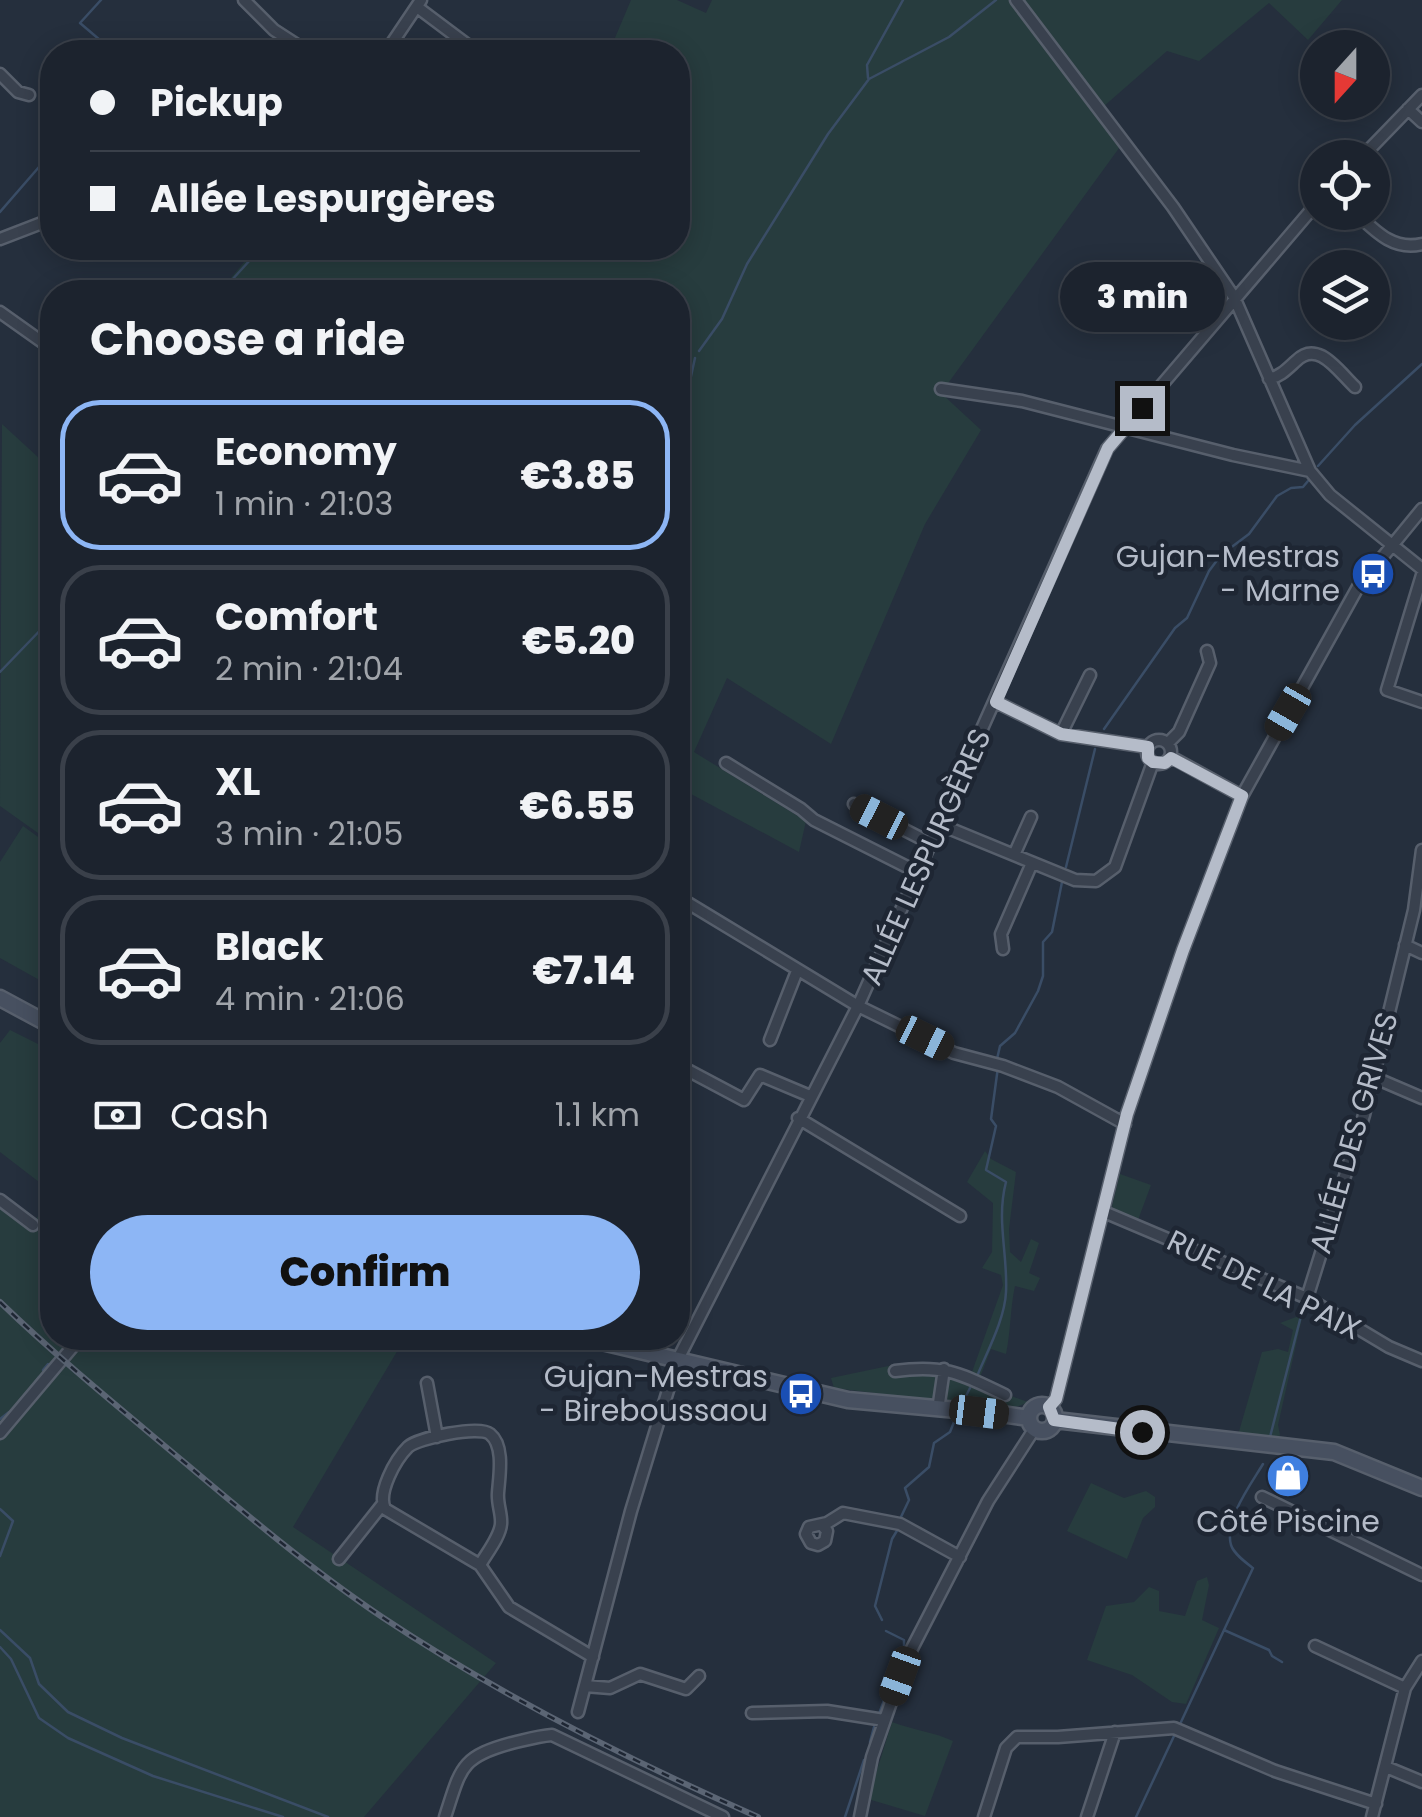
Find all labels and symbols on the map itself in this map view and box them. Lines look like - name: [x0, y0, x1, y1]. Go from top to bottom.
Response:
- north arrow: [1300, 30, 1390, 120]
- callout: 3 min: [1060, 263, 1224, 333]
- route end: [1120, 386, 1165, 431]
- place label: Gujan-Mestras - Marne: [1116, 535, 1340, 612]
- bus stop icon: Gujan-Mestras - Marne: [1350, 551, 1396, 597]
- car: [1260, 679, 1316, 745]
- street label: ALLÉE LESPURGÈRES: [850, 722, 1001, 992]
- car: [845, 790, 913, 844]
- street label: ALLÉE DES GRIVES: [1298, 1007, 1409, 1259]
- car: [891, 1011, 959, 1065]
- street label: RUE DE LA PAIX: [1160, 1219, 1369, 1350]
- place label: Gujan-Mestras - Bireboussaou: [539, 1355, 768, 1432]
- bus stop icon: Gujan-Mestras - Bireboussaou: [778, 1371, 824, 1417]
- car: [947, 1393, 1011, 1431]
- route start: [1120, 1410, 1165, 1455]
- shop icon: Côté Piscine: [1265, 1453, 1311, 1499]
- place label: Côté Piscine: [1196, 1500, 1380, 1543]
- car: [876, 1643, 924, 1709]

